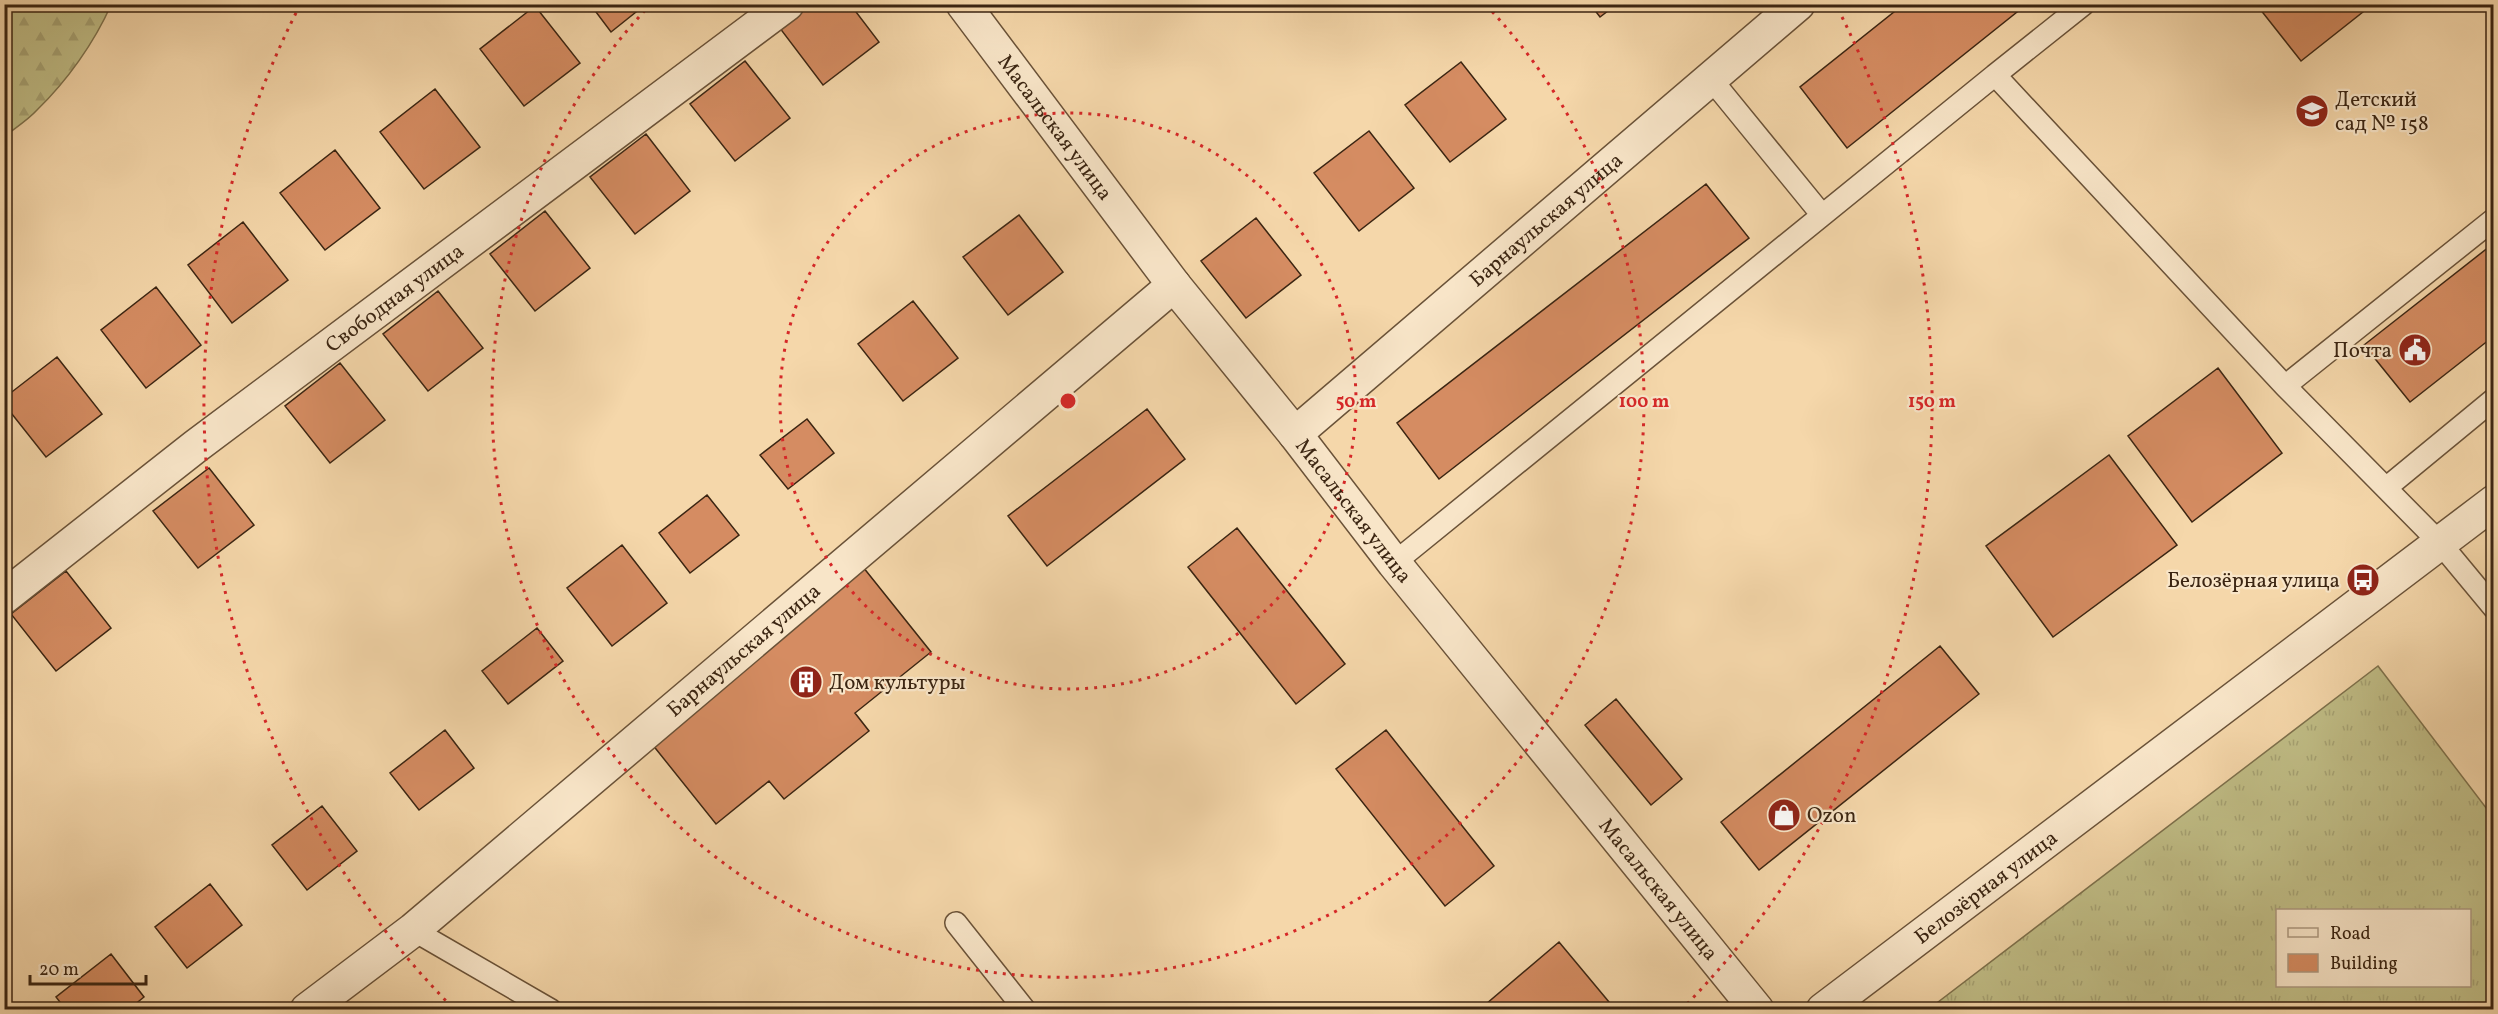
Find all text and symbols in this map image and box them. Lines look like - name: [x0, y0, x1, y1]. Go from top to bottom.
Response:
- street label: Масальская улица: [990, 49, 1119, 207]
- place label: Детский сад № 158: [2335, 86, 2429, 139]
- school or university icon: Детский сад № 158: [2294, 93, 2330, 129]
- street label: Барнаульская улица: [1464, 147, 1630, 295]
- street label: Свободная улица: [320, 237, 470, 360]
- public building icon: Почта: [2397, 332, 2433, 368]
- place label: Почта: [2333, 337, 2392, 366]
- text: 50 m: [1336, 390, 1376, 415]
- text: 100 m: [1619, 390, 1669, 415]
- text: 150 m: [1908, 390, 1956, 415]
- centre of rings: [1058, 391, 1078, 411]
- street label: Масальская улица: [1288, 433, 1418, 590]
- bus stop icon: Белозёрная улица: [2345, 562, 2381, 598]
- place label: Белозёрная улица: [2167, 567, 2340, 596]
- street label: Барнаульская улица: [661, 577, 828, 725]
- building icon: Дом культуры: [788, 664, 824, 700]
- place label: Дом культуры: [829, 669, 966, 698]
- shop icon: Ozon: [1766, 797, 1802, 833]
- place label: Ozon: [1807, 802, 1857, 831]
- street label: Масальская улица: [1591, 813, 1724, 967]
- street label: Белозёрная улица: [1909, 824, 2064, 952]
- legend: [2276, 909, 2471, 987]
- text: Road: [2330, 922, 2371, 947]
- scale bar: [30, 948, 146, 986]
- text: Building: [2330, 952, 2398, 977]
- text: 20 m: [39, 958, 79, 983]

